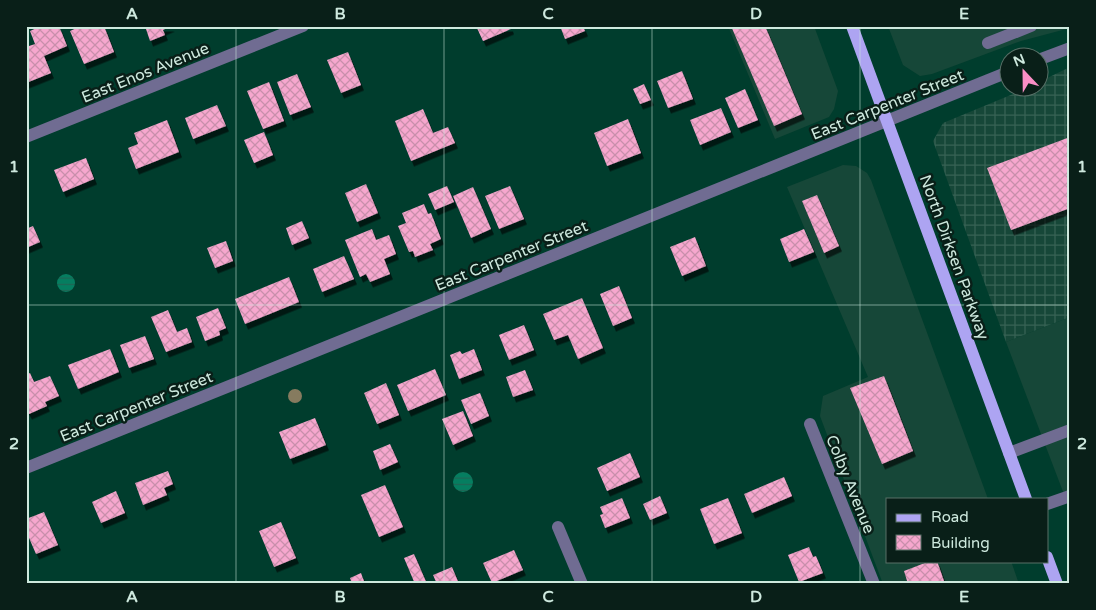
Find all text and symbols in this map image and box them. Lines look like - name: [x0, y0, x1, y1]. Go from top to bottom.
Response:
- text: A: [126, 4, 138, 24]
- text: B: [334, 4, 346, 24]
- text: C: [542, 4, 554, 24]
- text: D: [750, 4, 762, 24]
- text: E: [959, 4, 969, 24]
- street label: East Enos Avenue: [79, 38, 212, 108]
- north arrow: [998, 48, 1048, 98]
- text: N: [1011, 50, 1028, 70]
- street label: East Carpenter Street: [808, 65, 967, 145]
- text: 1: [9, 157, 19, 177]
- text: 1: [1077, 157, 1087, 177]
- street label: North Dirksen Parkway: [915, 172, 993, 343]
- street label: East Carpenter Street: [432, 216, 591, 296]
- street label: East Carpenter Street: [57, 367, 216, 447]
- street label: Colby Avenue: [821, 432, 879, 537]
- text: 2: [9, 434, 19, 454]
- text: 2: [1077, 434, 1087, 454]
- legend: [886, 498, 1048, 562]
- text: Road: [931, 508, 969, 526]
- text: Building: [931, 534, 990, 552]
- text: A: [126, 587, 138, 607]
- text: B: [334, 587, 346, 607]
- text: C: [542, 587, 554, 607]
- text: D: [750, 587, 762, 607]
- text: E: [959, 587, 969, 607]

